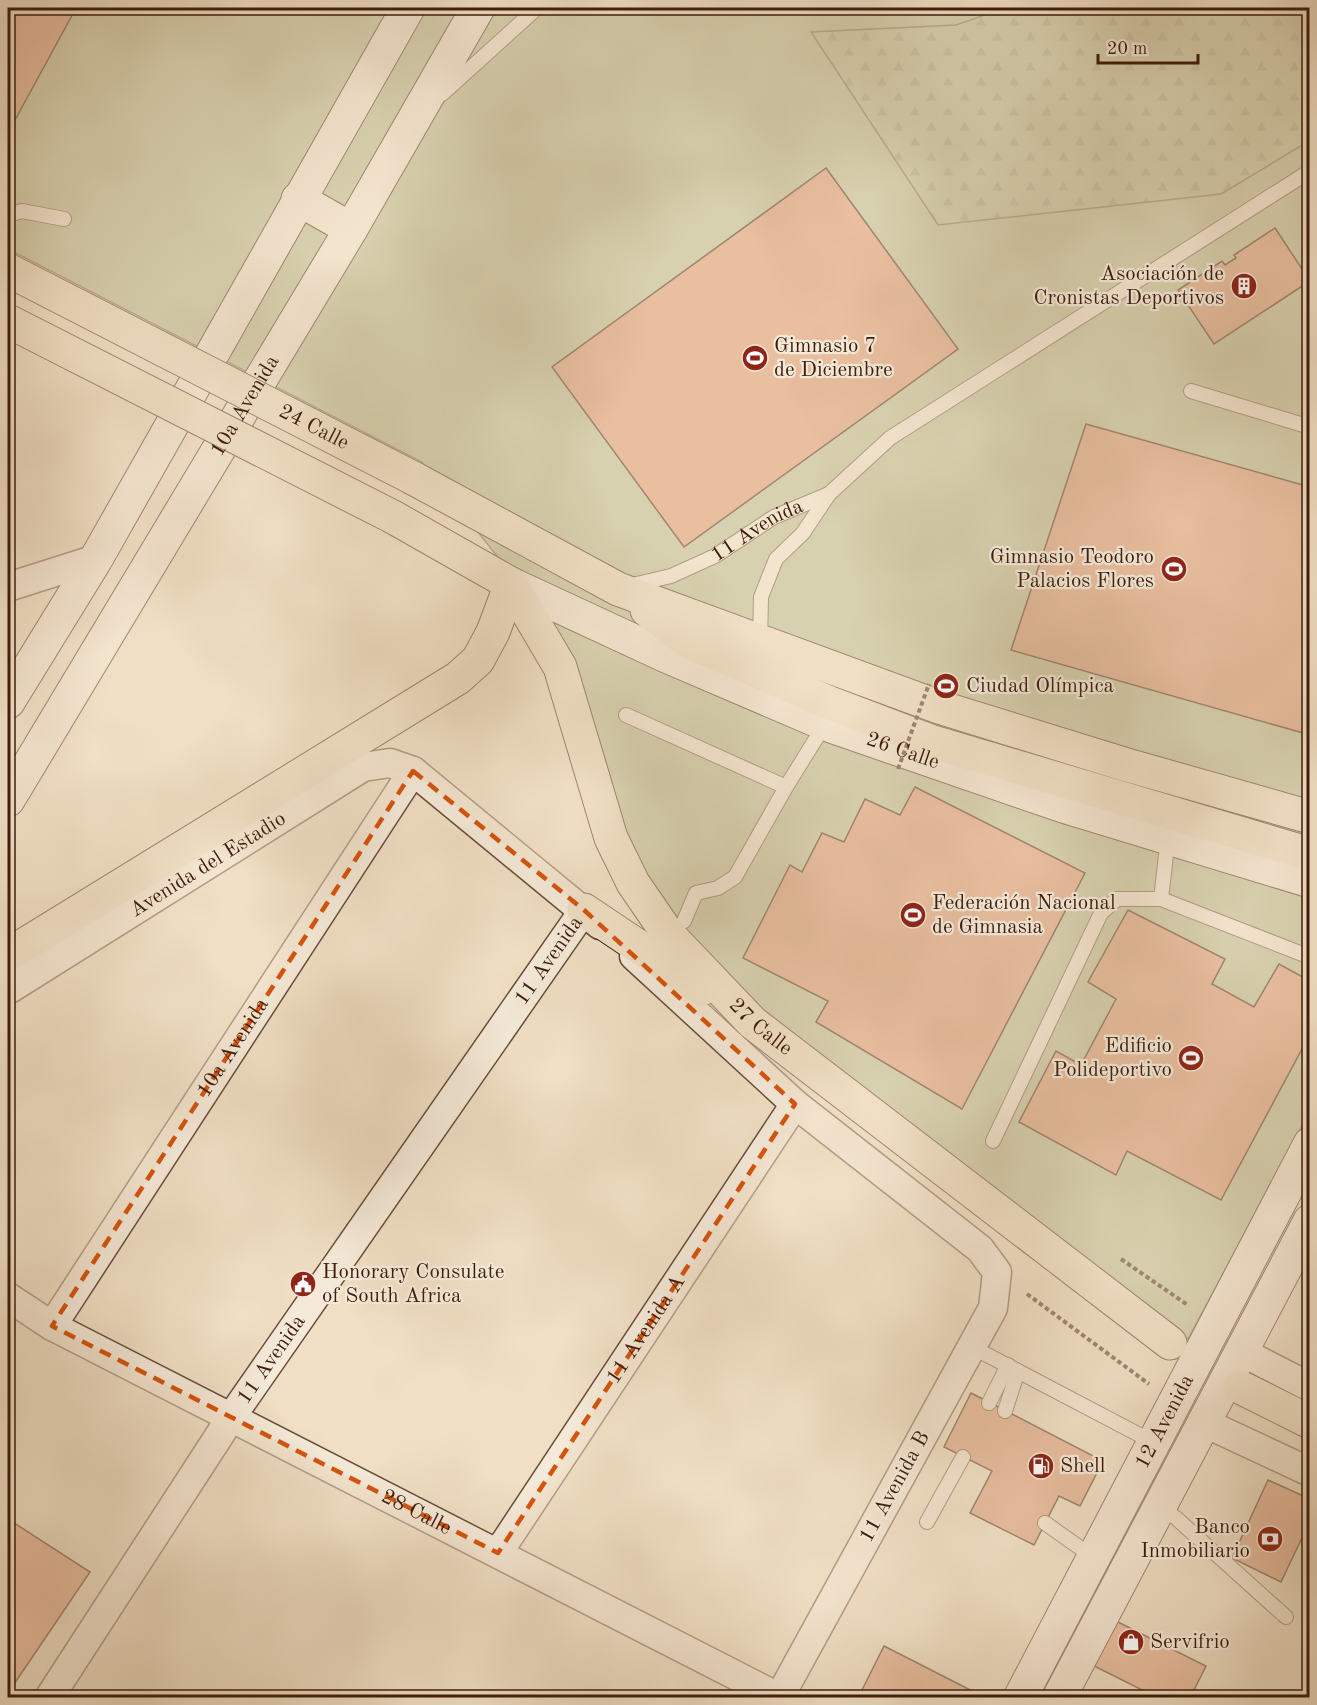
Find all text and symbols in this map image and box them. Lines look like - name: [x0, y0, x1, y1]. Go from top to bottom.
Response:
- scale bar: [1098, 27, 1198, 65]
- text: 20 m: [1107, 40, 1147, 58]
- place label: Asociación de Cronistas Deportivos: [1033, 264, 1224, 309]
- building icon: Asociación de Cronistas Deportivos: [1229, 271, 1259, 301]
- place label: Gimnasio 7 de Diciembre: [774, 336, 893, 381]
- sports icon: Gimnasio 7 de Diciembre: [740, 343, 770, 373]
- street label: 10a Avenida: [207, 352, 283, 460]
- street label: 24 Calle: [276, 401, 352, 454]
- street label: 11 Avenida: [708, 496, 806, 566]
- place label: Gimnasio Teodoro Palacios Flores: [990, 547, 1154, 592]
- sports icon: Gimnasio Teodoro Palacios Flores: [1159, 554, 1189, 584]
- sports icon: Ciudad Olímpica: [931, 671, 961, 701]
- place label: Ciudad Olímpica: [966, 676, 1114, 697]
- street label: 26 Calle: [863, 729, 942, 773]
- street label: Avenida del Estadio: [126, 808, 289, 921]
- place label: Federación Nacional de Gimnasia: [932, 893, 1116, 938]
- sports icon: Federación Nacional de Gimnasia: [898, 900, 928, 930]
- street label: 11 Avenida: [511, 912, 587, 1009]
- street label: 10a Avenida: [193, 994, 273, 1101]
- street label: 27 Calle: [725, 994, 796, 1060]
- place label: Edificio Polideportivo: [1053, 1036, 1172, 1081]
- sports icon: Edificio Polideportivo: [1176, 1043, 1206, 1073]
- place label: Honorary Consulate of South Africa: [322, 1262, 505, 1307]
- public building icon: Honorary Consulate of South Africa: [288, 1269, 318, 1299]
- street label: 11 Avenida A: [603, 1272, 689, 1387]
- street label: 11 Avenida: [233, 1311, 309, 1408]
- street label: 12 Avenida: [1131, 1371, 1198, 1472]
- street label: 11 Avenida B: [856, 1428, 934, 1546]
- fuel station icon: Shell: [1026, 1451, 1056, 1481]
- place label: Shell: [1060, 1456, 1106, 1477]
- street label: 28 Calle: [378, 1486, 455, 1539]
- place label: Banco Inmobiliario: [1140, 1517, 1250, 1562]
- bank icon: Banco Inmobiliario: [1255, 1524, 1285, 1554]
- shop icon: Servifrio: [1116, 1627, 1146, 1657]
- place label: Servifrio: [1150, 1632, 1230, 1653]

